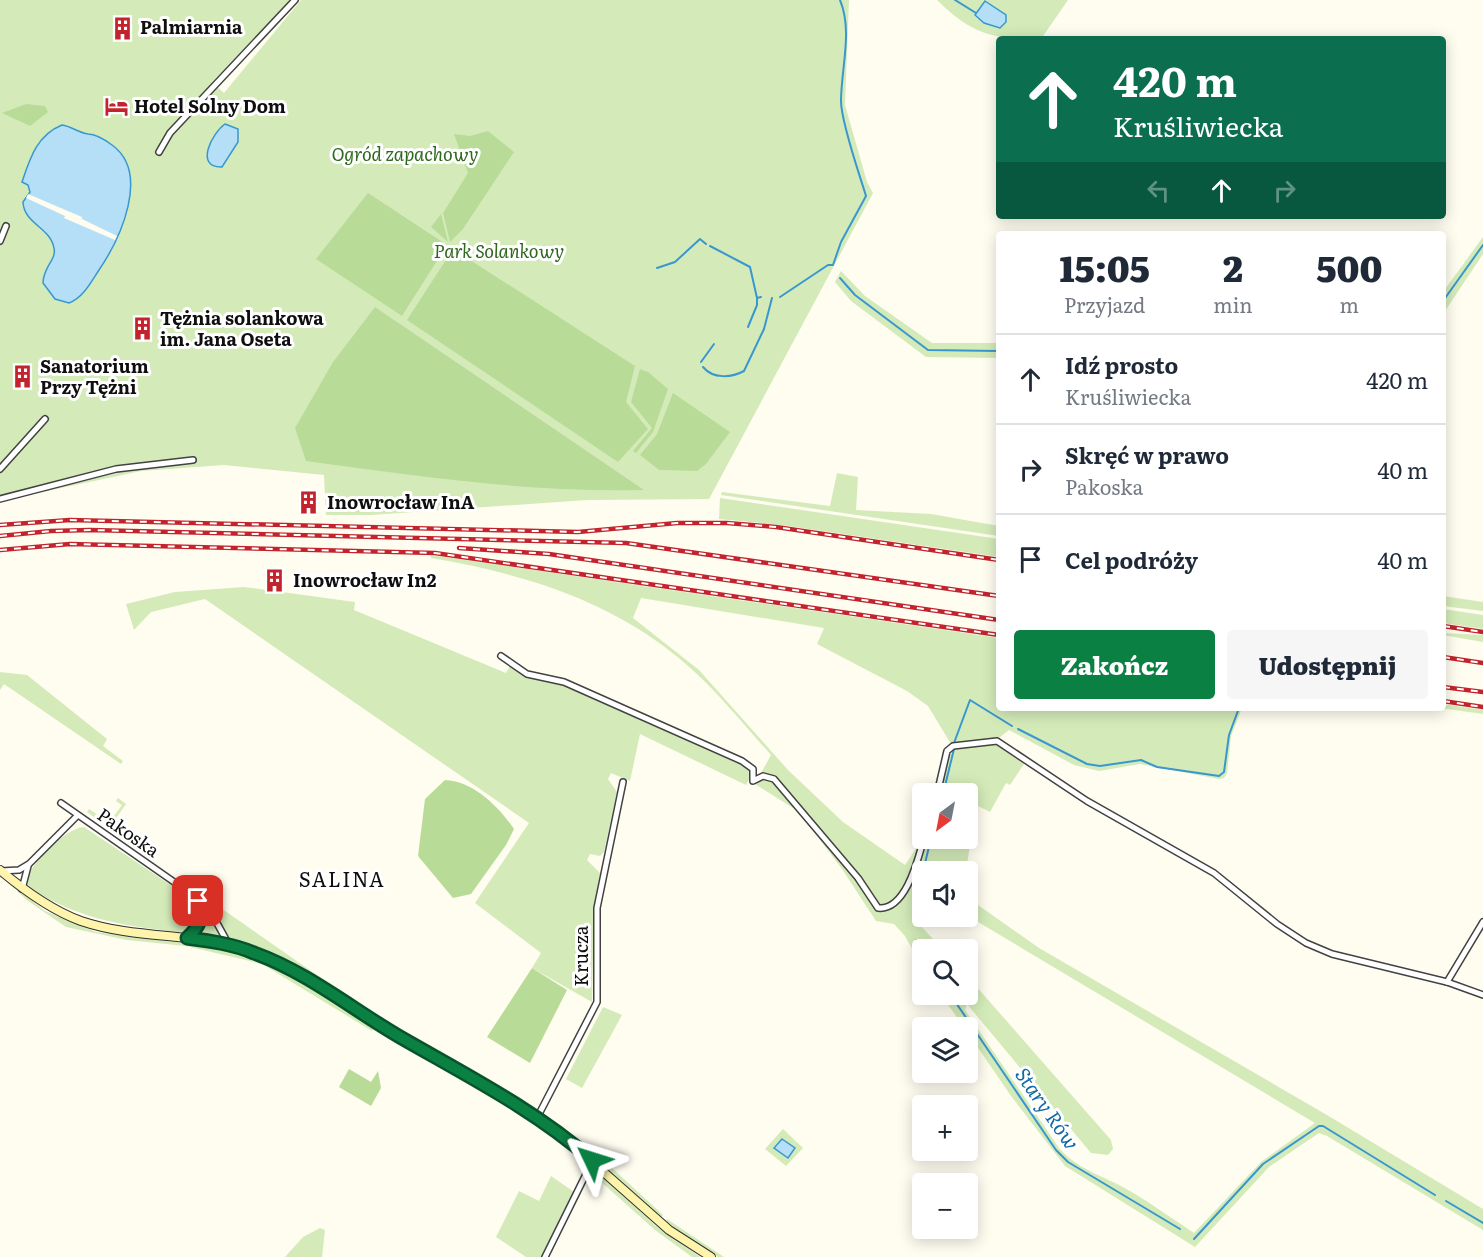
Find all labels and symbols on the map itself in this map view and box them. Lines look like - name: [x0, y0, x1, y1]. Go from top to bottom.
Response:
- place label: Palmiarnia: [140, 13, 243, 40]
- building icon: Palmiarnia: [109, 15, 135, 41]
- place label: Hotel Solny Dom: [134, 92, 286, 119]
- hotel icon: Hotel Solny Dom: [103, 94, 129, 120]
- park label: Ogród zapachowy: [331, 140, 479, 167]
- park label: Park Solankowy: [434, 237, 564, 264]
- place label: Tężnia solankowa im. Jana Oseta: [160, 304, 324, 352]
- building icon: Tężnia solankowa im. Jana Oseta: [129, 316, 155, 342]
- place label: Sanatorium Przy Tężni: [40, 352, 149, 400]
- building icon: Sanatorium Przy Tężni: [9, 364, 35, 390]
- place label: Inowrocław InA: [327, 488, 475, 515]
- building icon: Inowrocław InA: [296, 490, 322, 516]
- place label: Inowrocław In2: [293, 566, 437, 593]
- building icon: Inowrocław In2: [262, 568, 288, 594]
- north arrow: [912, 783, 978, 849]
- street label: Pakoska: [92, 801, 166, 863]
- district label: SALINA: [299, 863, 385, 893]
- pin: [172, 875, 223, 926]
- street label: Krucza: [567, 925, 594, 986]
- water label: Stary Rów: [1009, 1061, 1088, 1155]
- position arrow: [560, 1128, 624, 1192]

